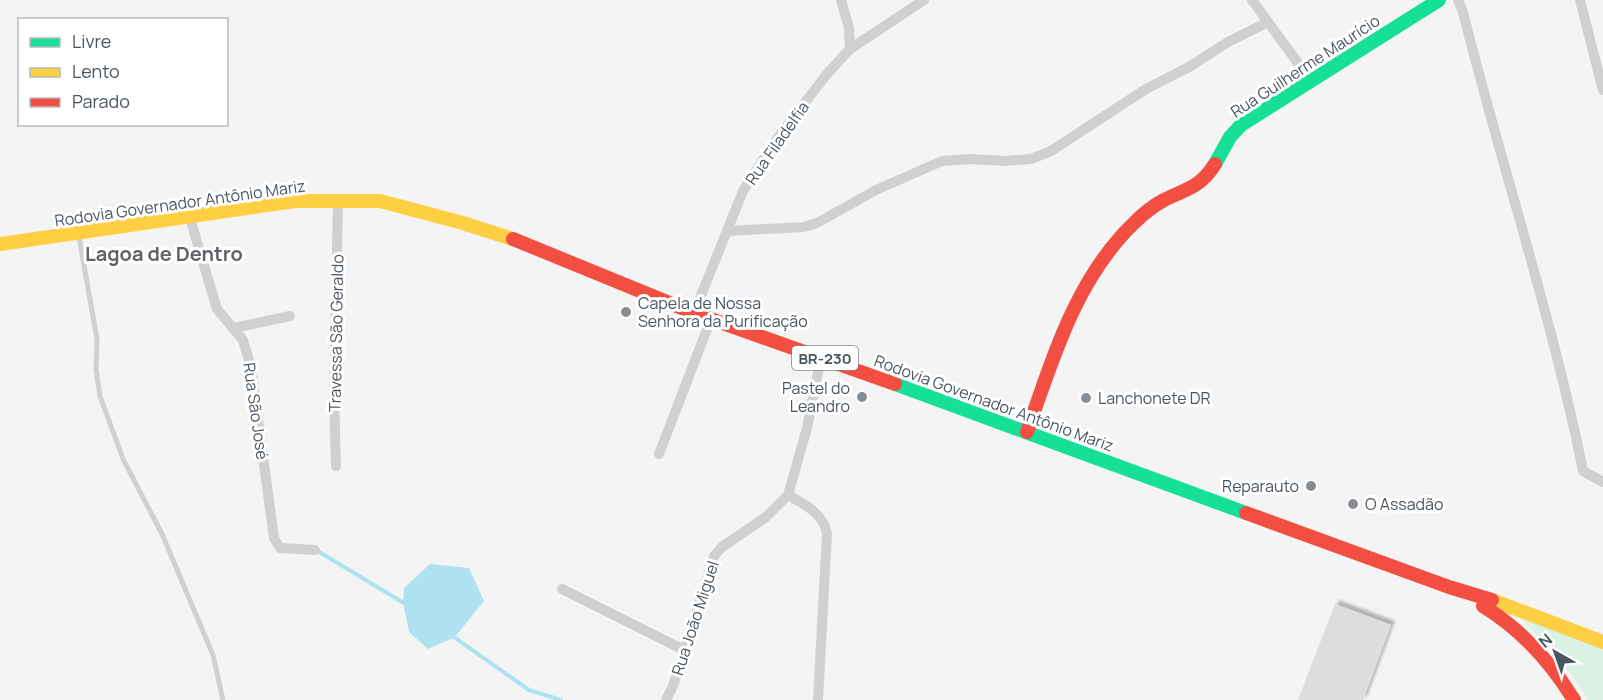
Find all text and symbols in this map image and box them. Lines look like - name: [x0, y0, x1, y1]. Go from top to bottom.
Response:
- street label: Rua Guilherme Maurício: [1226, 9, 1384, 123]
- legend: [18, 18, 228, 126]
- text: Livre: [72, 29, 111, 53]
- text: Lento: [72, 59, 120, 83]
- text: Parado: [72, 89, 130, 113]
- street label: Rua Filadelfia: [740, 97, 814, 189]
- street label: Rodovia Governador Antônio Mariz: [53, 174, 307, 232]
- district label: Lagoa de Dentro: [85, 240, 243, 267]
- street label: Travessa São Geraldo: [324, 254, 348, 412]
- place label: Capela de Nossa Senhora da Purificação: [638, 292, 808, 332]
- marker: Capela de Nossa Senhora da Purificação: [619, 305, 633, 319]
- road number: BR-230: [792, 346, 858, 370]
- street label: Rodovia Governador Antônio Mariz: [871, 349, 1117, 457]
- street label: Rua São José: [238, 361, 274, 461]
- place label: Pastel do Leandro: [782, 377, 850, 417]
- place label: Lanchonete DR: [1098, 387, 1211, 409]
- marker: Pastel do Leandro: [855, 390, 869, 404]
- marker: Lanchonete DR: [1079, 391, 1093, 405]
- place label: Reparauto: [1222, 475, 1299, 497]
- marker: Reparauto: [1304, 479, 1318, 493]
- place label: O Assadão: [1365, 493, 1443, 515]
- marker: O Assadão: [1346, 497, 1360, 511]
- street label: Rua João Miguel: [666, 558, 724, 678]
- north arrow: [1525, 622, 1585, 682]
- text: N: [1534, 628, 1557, 653]

